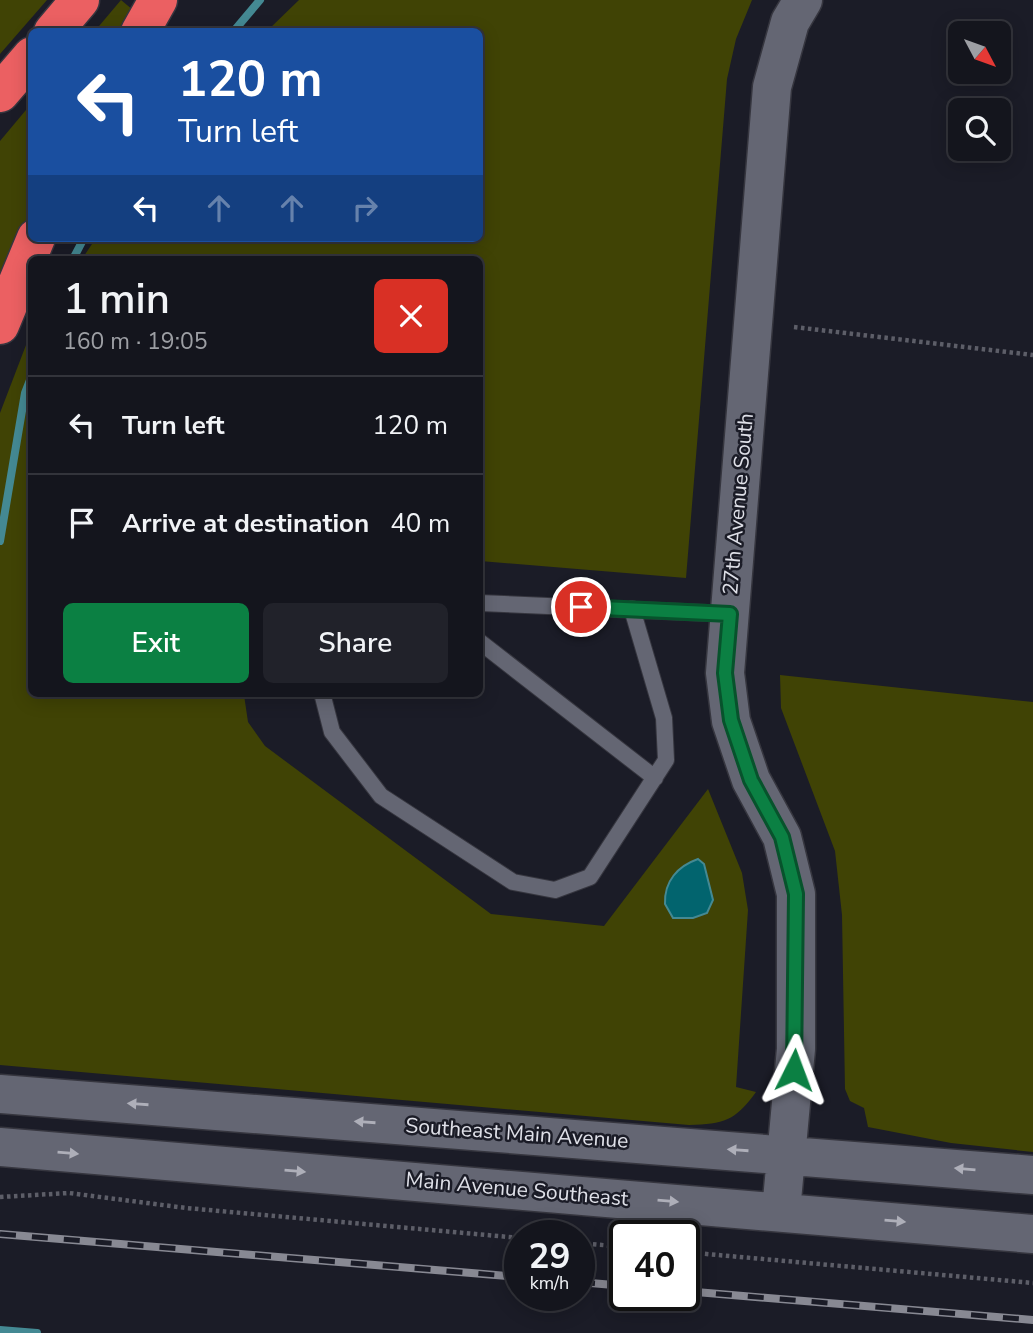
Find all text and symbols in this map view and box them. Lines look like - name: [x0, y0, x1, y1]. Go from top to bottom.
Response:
- north arrow: [948, 21, 1012, 84]
- map controls: [948, 21, 1011, 161]
- text: 120 m: [178, 46, 322, 113]
- icon: left: [63, 56, 154, 147]
- button: search: [948, 98, 1011, 161]
- text: Turn left: [178, 110, 298, 153]
- icon: left: [127, 189, 165, 227]
- icon: ahead: [200, 189, 238, 227]
- icon: ahead: [273, 189, 311, 227]
- icon: right: [346, 189, 384, 227]
- text: 1 min: [63, 271, 170, 328]
- button: close: [374, 279, 448, 353]
- text: 160 m · 19:05: [63, 326, 208, 357]
- icon: left: [63, 406, 101, 444]
- text: Turn left: [122, 408, 225, 443]
- text: 120 m: [372, 408, 448, 443]
- street label: 27th Avenue South: [716, 412, 760, 596]
- icon: arrive: [63, 504, 101, 542]
- text: Arrive at destination: [122, 506, 369, 541]
- text: 40 m: [390, 506, 450, 541]
- pin: [551, 577, 611, 637]
- icon: arrive: [562, 588, 600, 626]
- button: Exit: [63, 603, 249, 683]
- button: Share: [263, 603, 448, 683]
- position arrow: [757, 1033, 831, 1107]
- one-way arrow: [127, 1098, 149, 1109]
- street label: Southeast Main Avenue: [405, 1111, 629, 1155]
- one-way arrow: [354, 1116, 376, 1127]
- one-way arrow: [727, 1144, 749, 1155]
- one-way arrow: [57, 1148, 79, 1159]
- one-way arrow: [954, 1163, 976, 1174]
- street label: Main Avenue Southeast: [404, 1165, 630, 1213]
- one-way arrow: [284, 1166, 306, 1177]
- one-way arrow: [657, 1196, 679, 1207]
- one-way arrow: [884, 1216, 906, 1227]
- speed limit sign: 40: [609, 1220, 700, 1311]
- text: 29: [528, 1233, 571, 1280]
- text: km/h: [530, 1271, 569, 1295]

